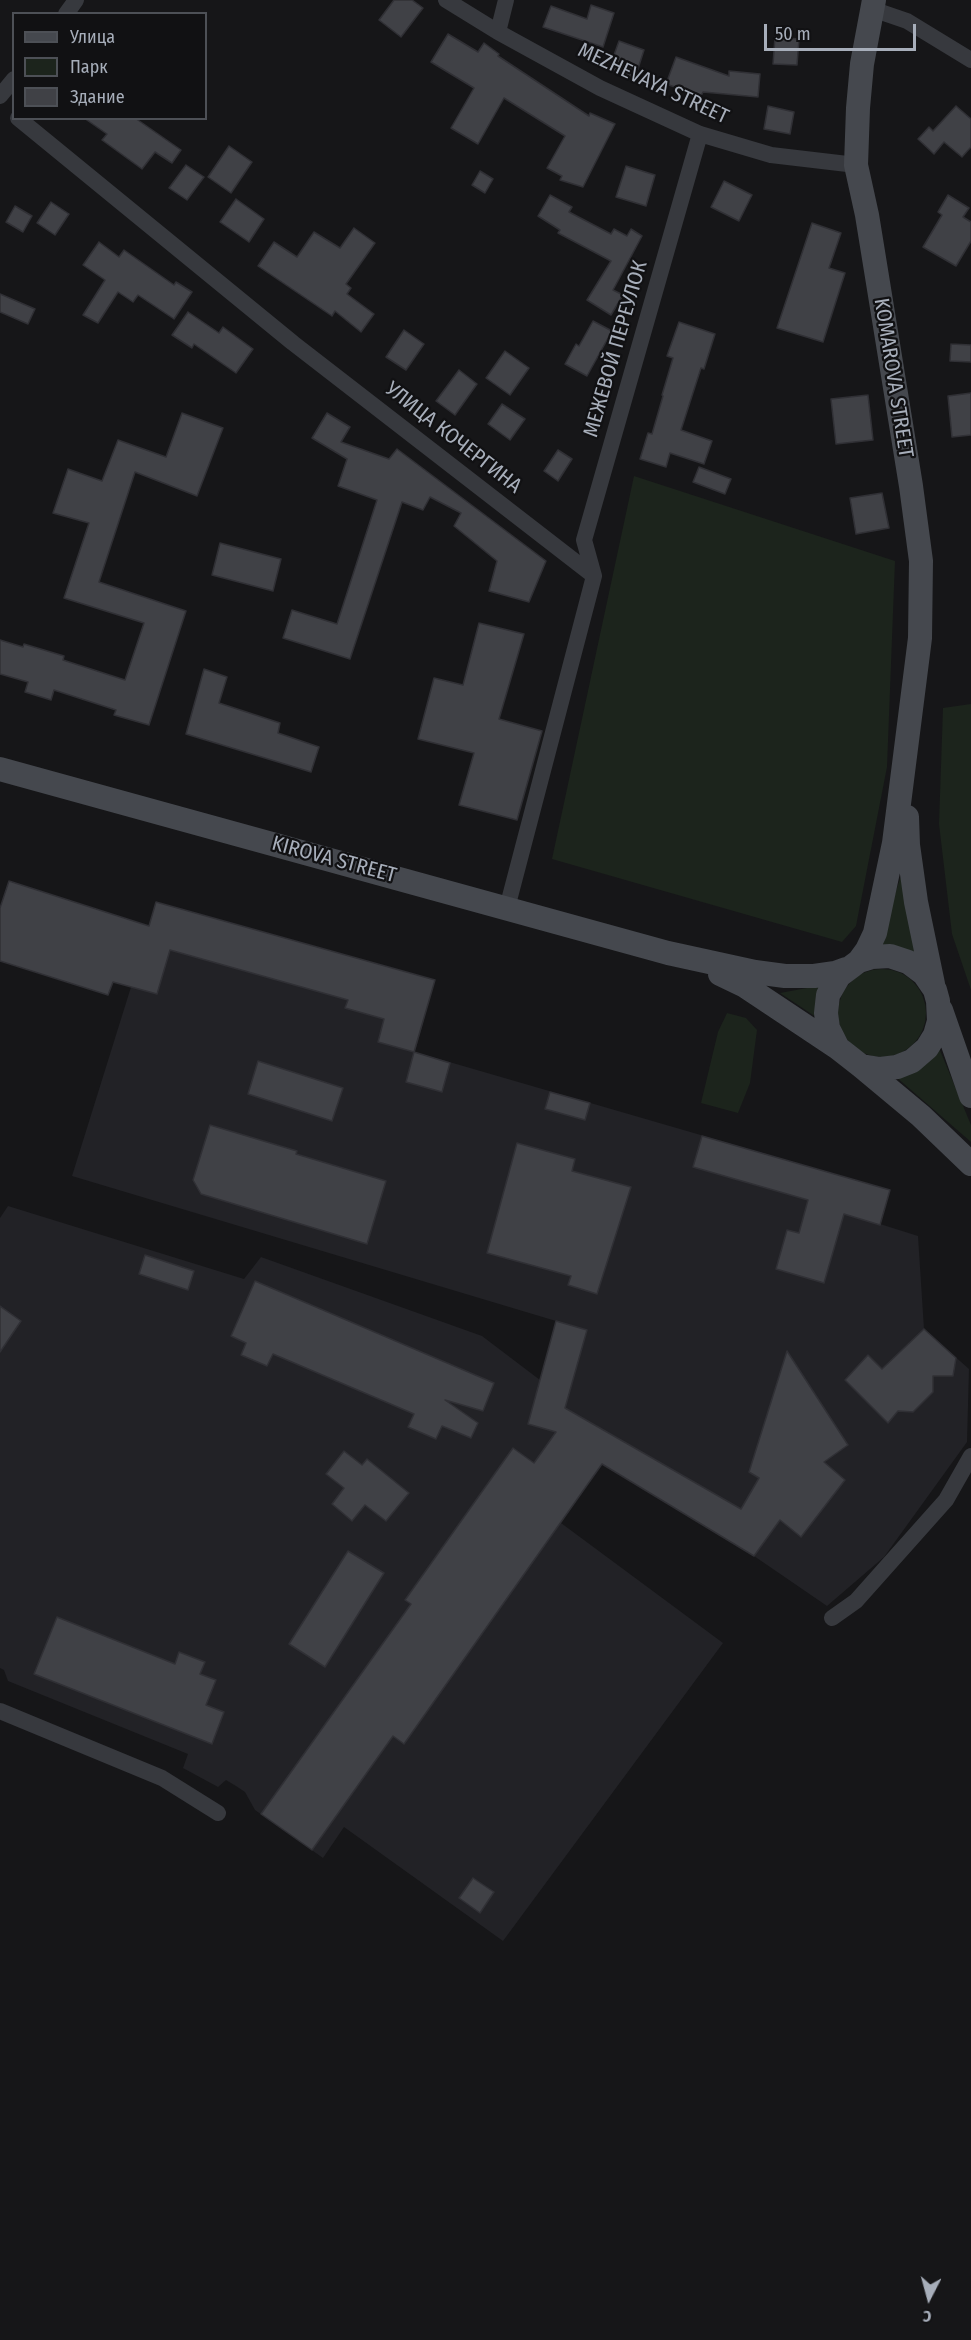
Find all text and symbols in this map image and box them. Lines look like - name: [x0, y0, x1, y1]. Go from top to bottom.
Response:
- legend: [12, 12, 207, 120]
- scale bar: [767, 12, 918, 50]
- text: 50 m: [775, 23, 811, 45]
- text: Улица: [70, 26, 115, 48]
- street label: MEZHEVAYA STREET: [574, 38, 732, 130]
- text: Парк: [70, 56, 108, 78]
- text: Здание: [70, 86, 125, 108]
- street label: МЕЖЕВОЙ ПЕРЕУЛОК: [579, 258, 653, 440]
- street label: KOMAROVA STREET: [868, 296, 918, 460]
- street label: УЛИЦА КОЧЕРГИНА: [380, 377, 526, 499]
- street label: KIROVA STREET: [269, 831, 399, 889]
- north arrow: [899, 2268, 959, 2328]
- text: С: [922, 2307, 932, 2326]

